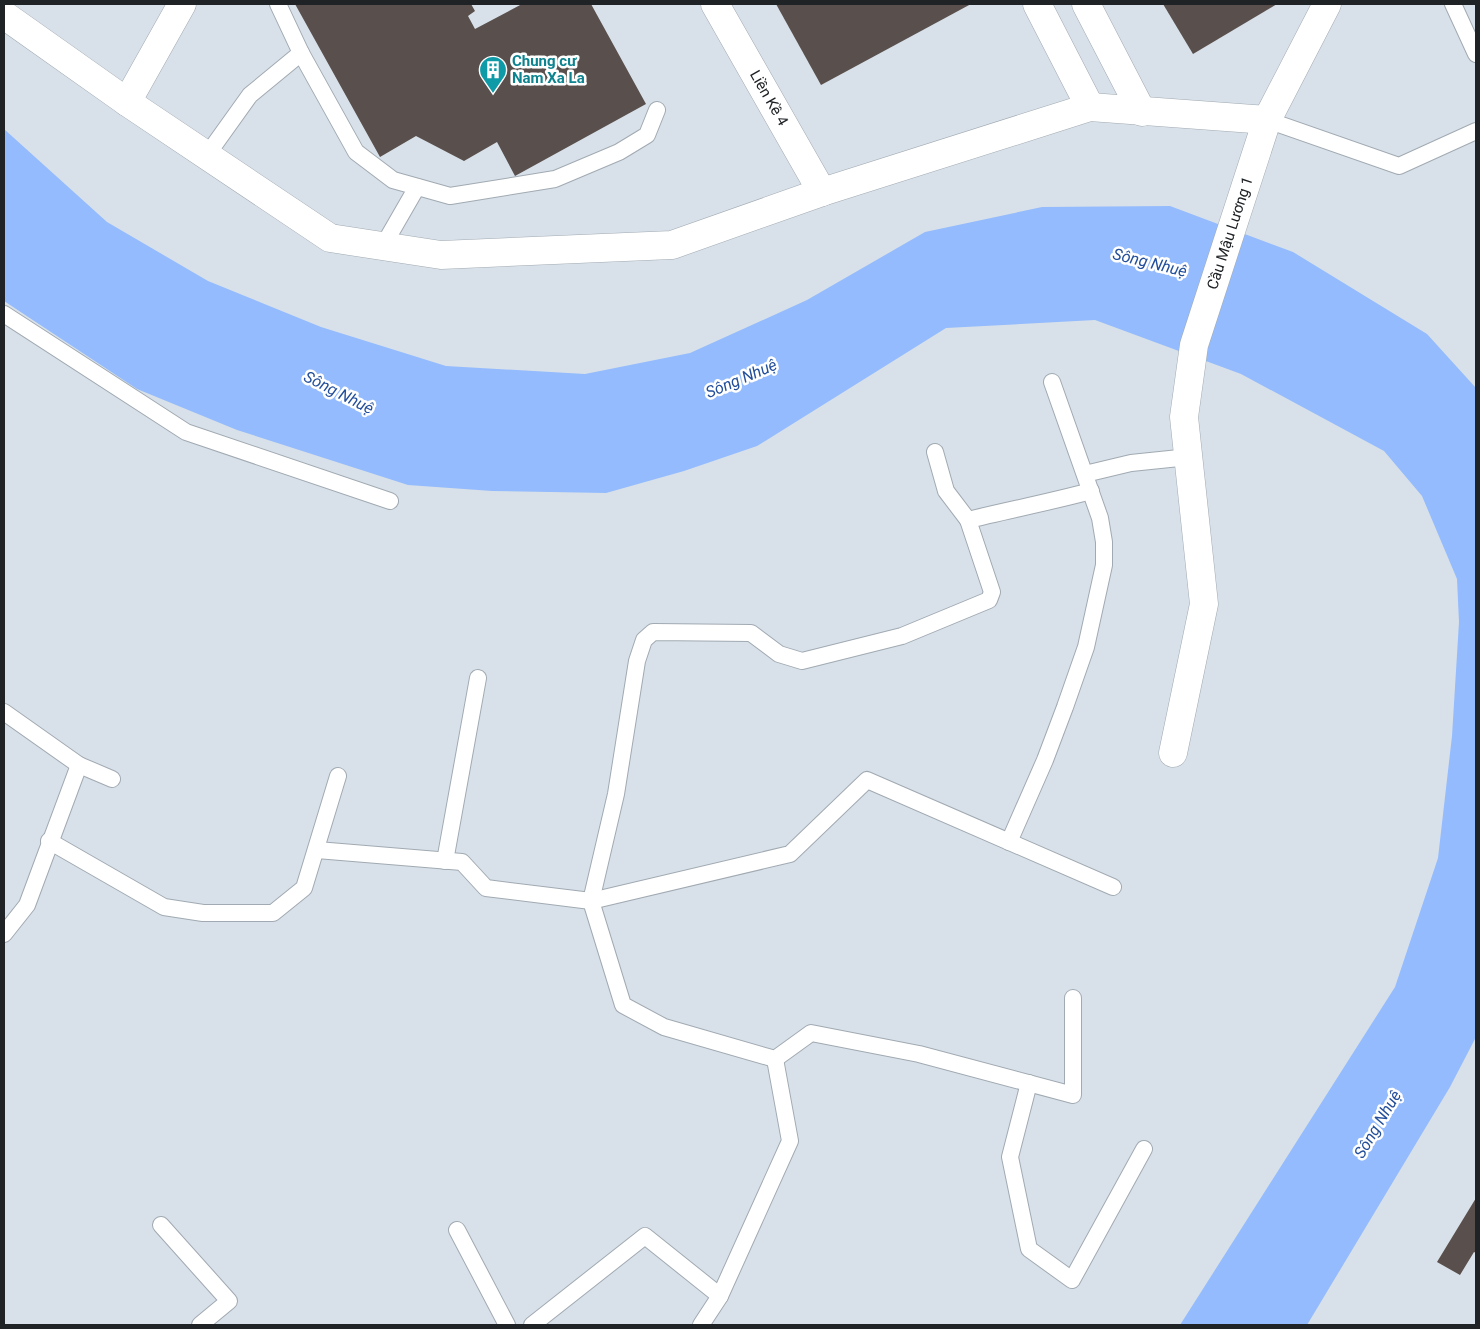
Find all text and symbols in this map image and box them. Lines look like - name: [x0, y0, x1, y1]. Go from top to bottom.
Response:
- place label: Chung cư Nam Xa La: [512, 52, 585, 87]
- building icon: Chung cư Nam Xa La: [478, 55, 508, 94]
- street label: Liền Kề 4: [746, 67, 792, 129]
- street label: Cầu Mậu Lương 1: [1203, 174, 1257, 292]
- water label: Sông Nhuệ: [1111, 244, 1189, 281]
- water label: Sông Nhuệ: [703, 355, 780, 402]
- water label: Sông Nhuệ: [301, 367, 377, 418]
- water label: Sông Nhuệ: [1350, 1087, 1405, 1162]

